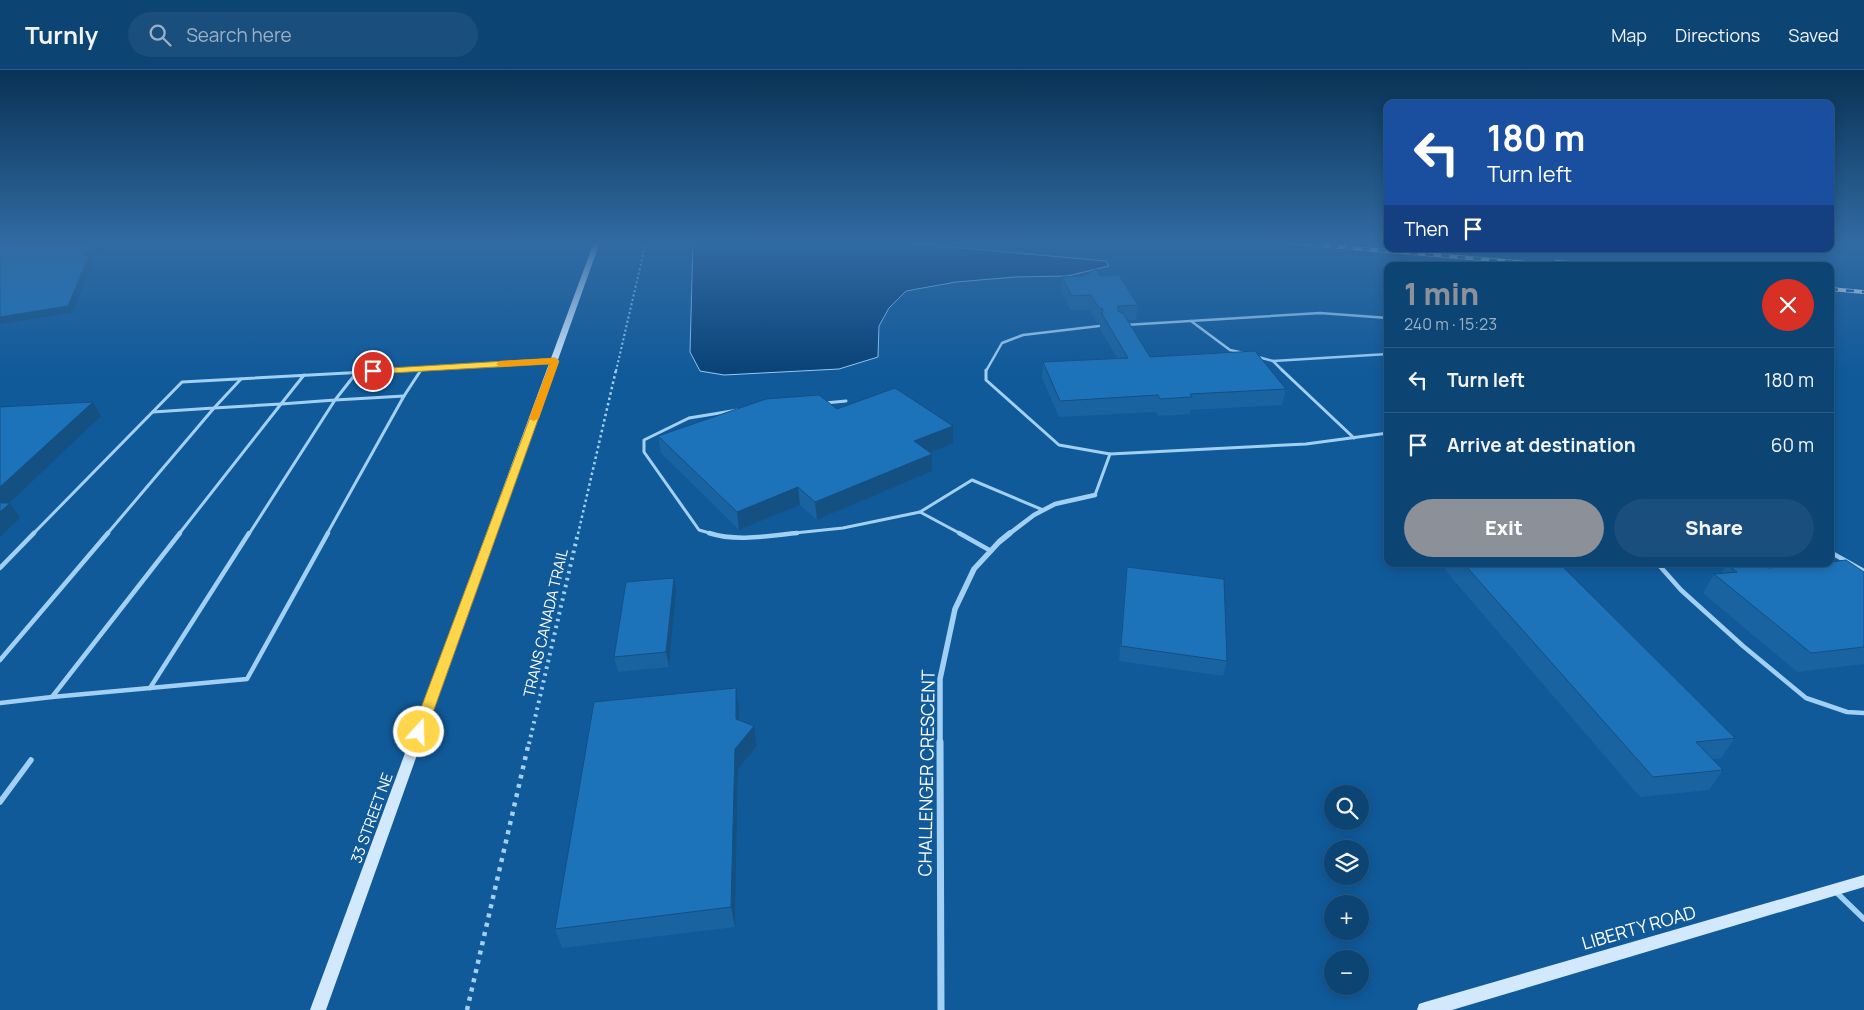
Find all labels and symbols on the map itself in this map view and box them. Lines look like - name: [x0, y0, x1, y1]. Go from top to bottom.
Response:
- pin: [352, 350, 394, 392]
- street label: TRANS CANADA TRAIL: [518, 546, 573, 699]
- street label: CHALLENGER CRESCENT: [912, 669, 940, 877]
- position arrow: [392, 705, 444, 757]
- street label: 33 STREET NE: [345, 770, 398, 866]
- street label: LIBERTY ROAD: [1579, 899, 1699, 955]

